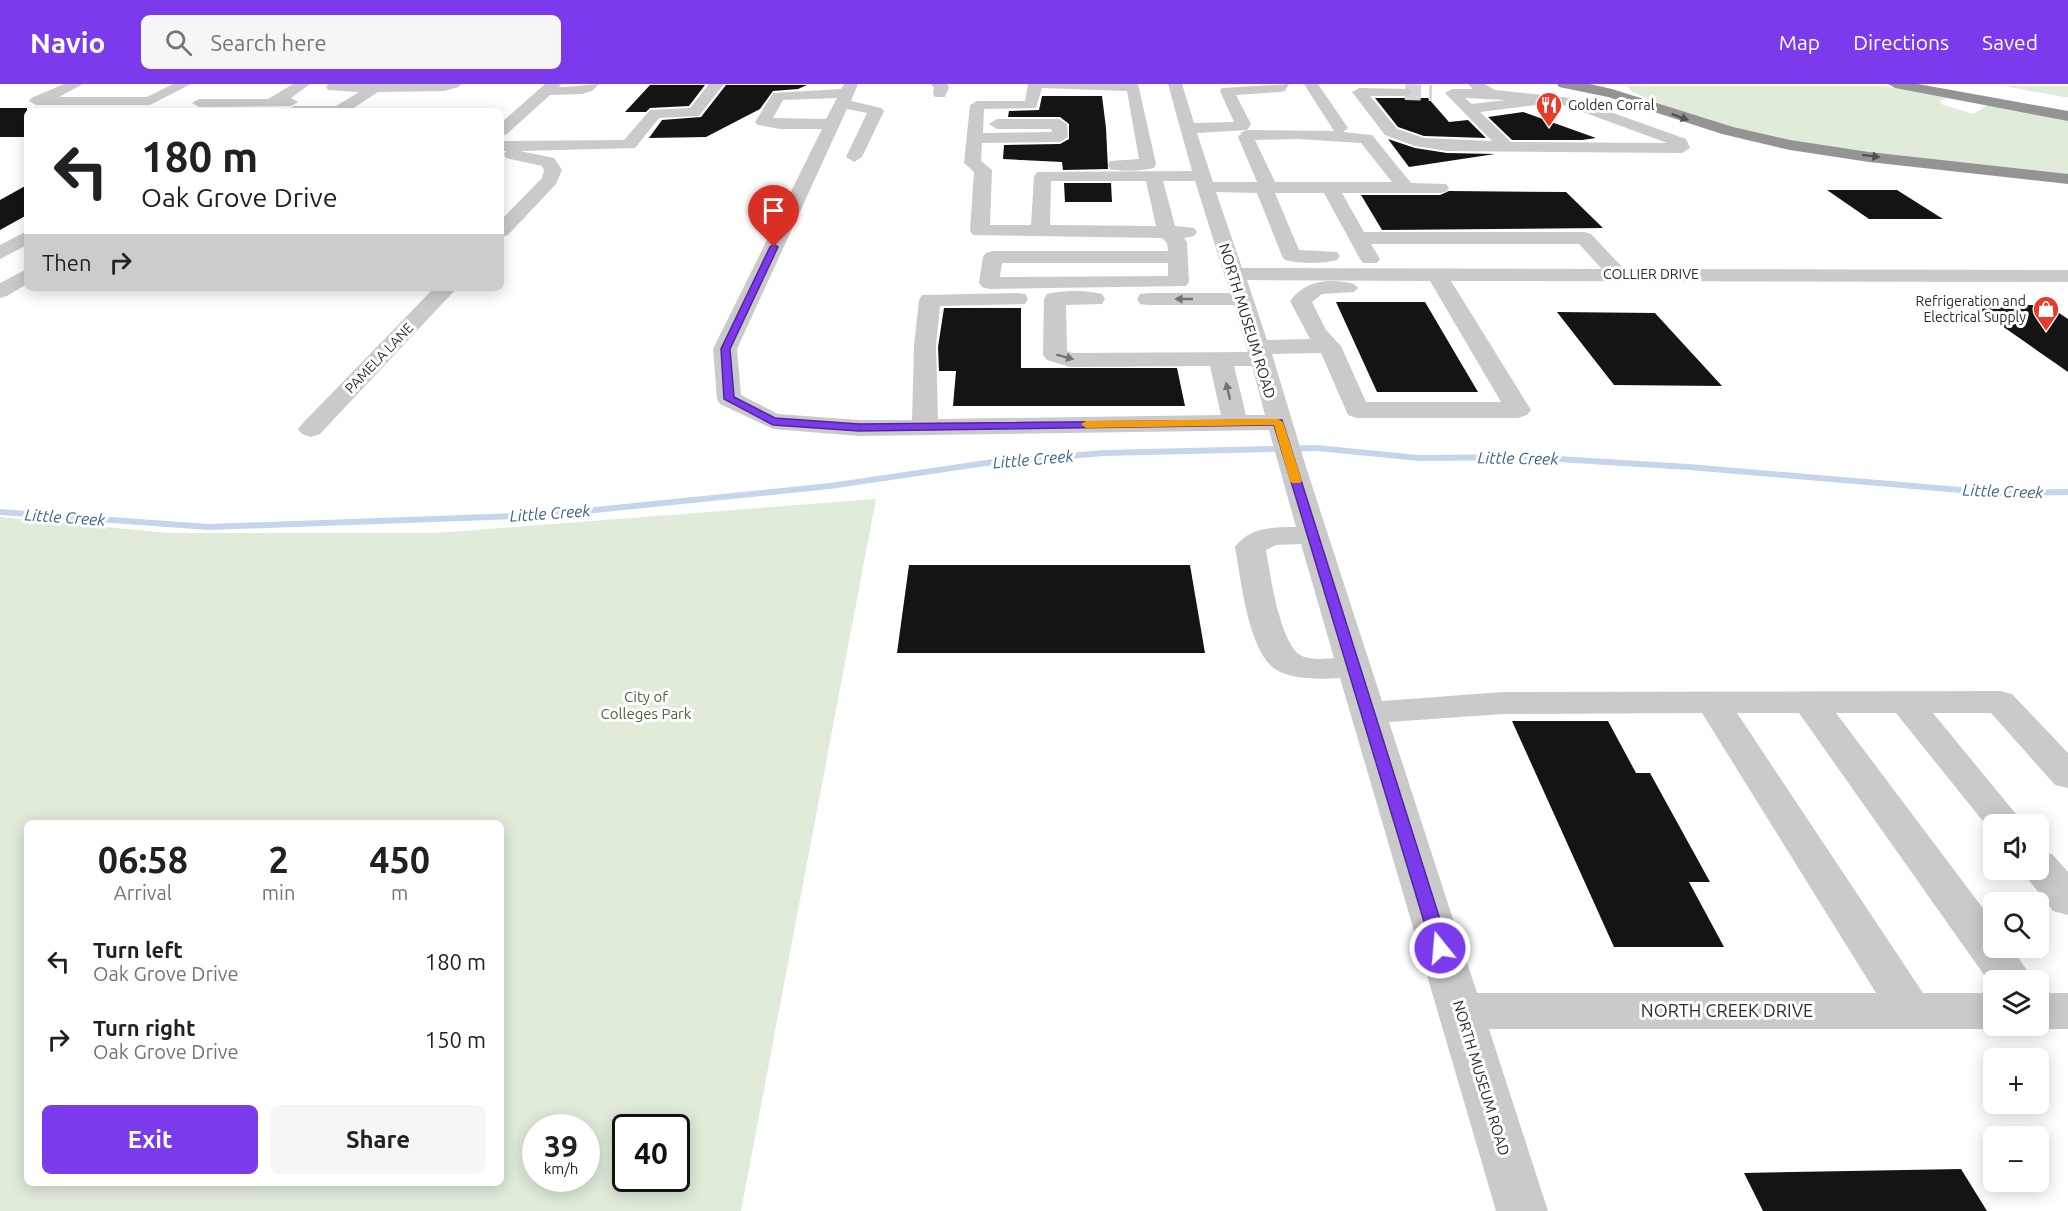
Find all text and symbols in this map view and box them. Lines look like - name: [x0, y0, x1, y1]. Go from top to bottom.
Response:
- search box: [141, 15, 561, 69]
- icon: search: [162, 26, 195, 59]
- text: Navio: [30, 27, 105, 58]
- text: Search here: [210, 30, 327, 55]
- text: Map: [1779, 30, 1820, 54]
- text: Directions: [1853, 30, 1949, 54]
- text: Saved: [1982, 30, 2038, 54]
- restaurant icon: Golden Corral: [1534, 90, 1564, 128]
- place label: Golden Corral: [1568, 97, 1655, 113]
- one-way arrow: [1671, 113, 1689, 122]
- icon: left: [42, 132, 120, 210]
- text: 180 m: [141, 133, 258, 180]
- one-way arrow: [1861, 151, 1880, 161]
- text: Oak Grove Drive: [141, 182, 338, 212]
- pin: [748, 185, 799, 247]
- icon: arrive: [757, 194, 790, 227]
- street label: NORTH MUSEUM ROAD: [1216, 241, 1279, 400]
- icon: right: [104, 246, 137, 279]
- text: Then: [42, 250, 92, 275]
- street label: COLLIER DRIVE: [1603, 266, 1699, 282]
- place label: Refrigeration and Electrical Supply: [1916, 293, 2026, 325]
- one-way arrow: [1175, 294, 1194, 304]
- shop icon: Refrigeration and Electrical Supply: [2031, 294, 2061, 332]
- street label: PAMELA LANE: [342, 320, 417, 396]
- one-way arrow: [1056, 353, 1074, 363]
- one-way arrow: [1222, 382, 1232, 400]
- water label: Little Creek: [992, 446, 1075, 471]
- water label: Little Creek: [1477, 448, 1559, 468]
- water label: Little Creek: [1962, 481, 2045, 501]
- water label: Little Creek: [509, 501, 592, 525]
- water label: Little Creek: [24, 505, 107, 529]
- park label: City of Colleges Park: [601, 688, 692, 722]
- map controls: [1983, 814, 2049, 1192]
- button: sound: [1983, 814, 2049, 880]
- text: 06:58: [98, 839, 188, 880]
- text: 2: [268, 839, 289, 880]
- text: 450: [369, 839, 430, 880]
- text: Arrival: [114, 881, 172, 904]
- text: min: [262, 881, 295, 904]
- text: m: [391, 881, 408, 904]
- button: search: [1983, 892, 2049, 958]
- position arrow: [1408, 916, 1472, 980]
- text: Turn left: [93, 937, 183, 962]
- icon: left: [42, 945, 75, 978]
- text: 180 m: [425, 949, 486, 974]
- text: Oak Grove Drive: [93, 962, 239, 985]
- button: layers: [1983, 970, 2049, 1036]
- street label: NORTH MUSEUM ROAD: [1450, 998, 1513, 1157]
- street label: NORTH CREEK DRIVE: [1641, 1000, 1813, 1020]
- text: Turn right: [93, 1015, 195, 1040]
- icon: right: [42, 1023, 75, 1056]
- text: 150 m: [425, 1027, 486, 1052]
- text: Oak Grove Drive: [93, 1040, 239, 1063]
- button: +: [1983, 1048, 2049, 1114]
- button: Exit: [42, 1105, 258, 1174]
- button: Share: [270, 1105, 486, 1174]
- speed limit sign: 40: [612, 1114, 690, 1192]
- button: −: [1983, 1126, 2049, 1192]
- text: 39: [544, 1129, 578, 1163]
- text: km/h: [544, 1160, 578, 1177]

